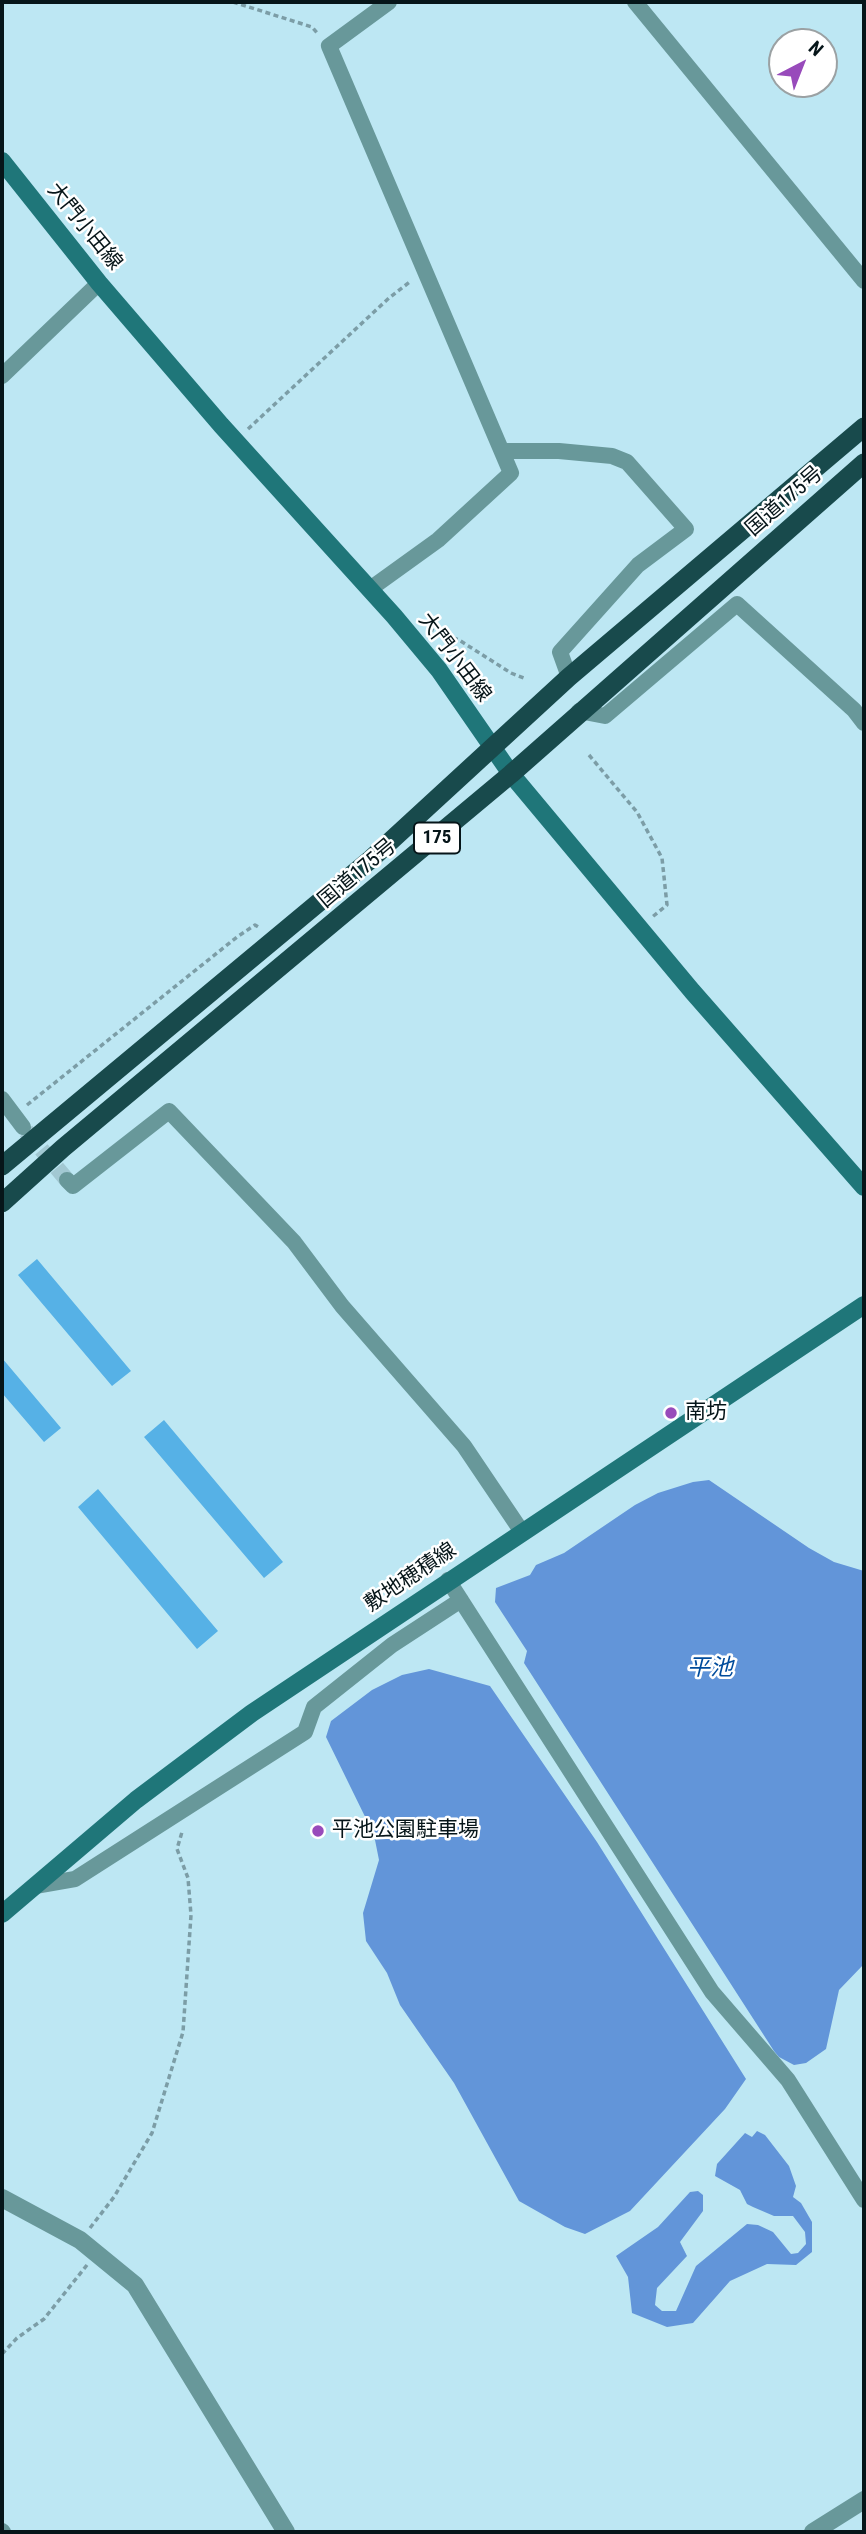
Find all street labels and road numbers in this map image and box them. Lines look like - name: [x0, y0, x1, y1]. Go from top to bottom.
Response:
- street label: 大門小田線: [41, 178, 127, 276]
- street label: 国道175号: [741, 462, 829, 542]
- street label: 大門小田線: [412, 608, 496, 708]
- road number: 175: [414, 822, 460, 853]
- street label: 国道175号: [314, 834, 402, 914]
- street label: 敷地穂積線: [360, 1538, 462, 1618]

